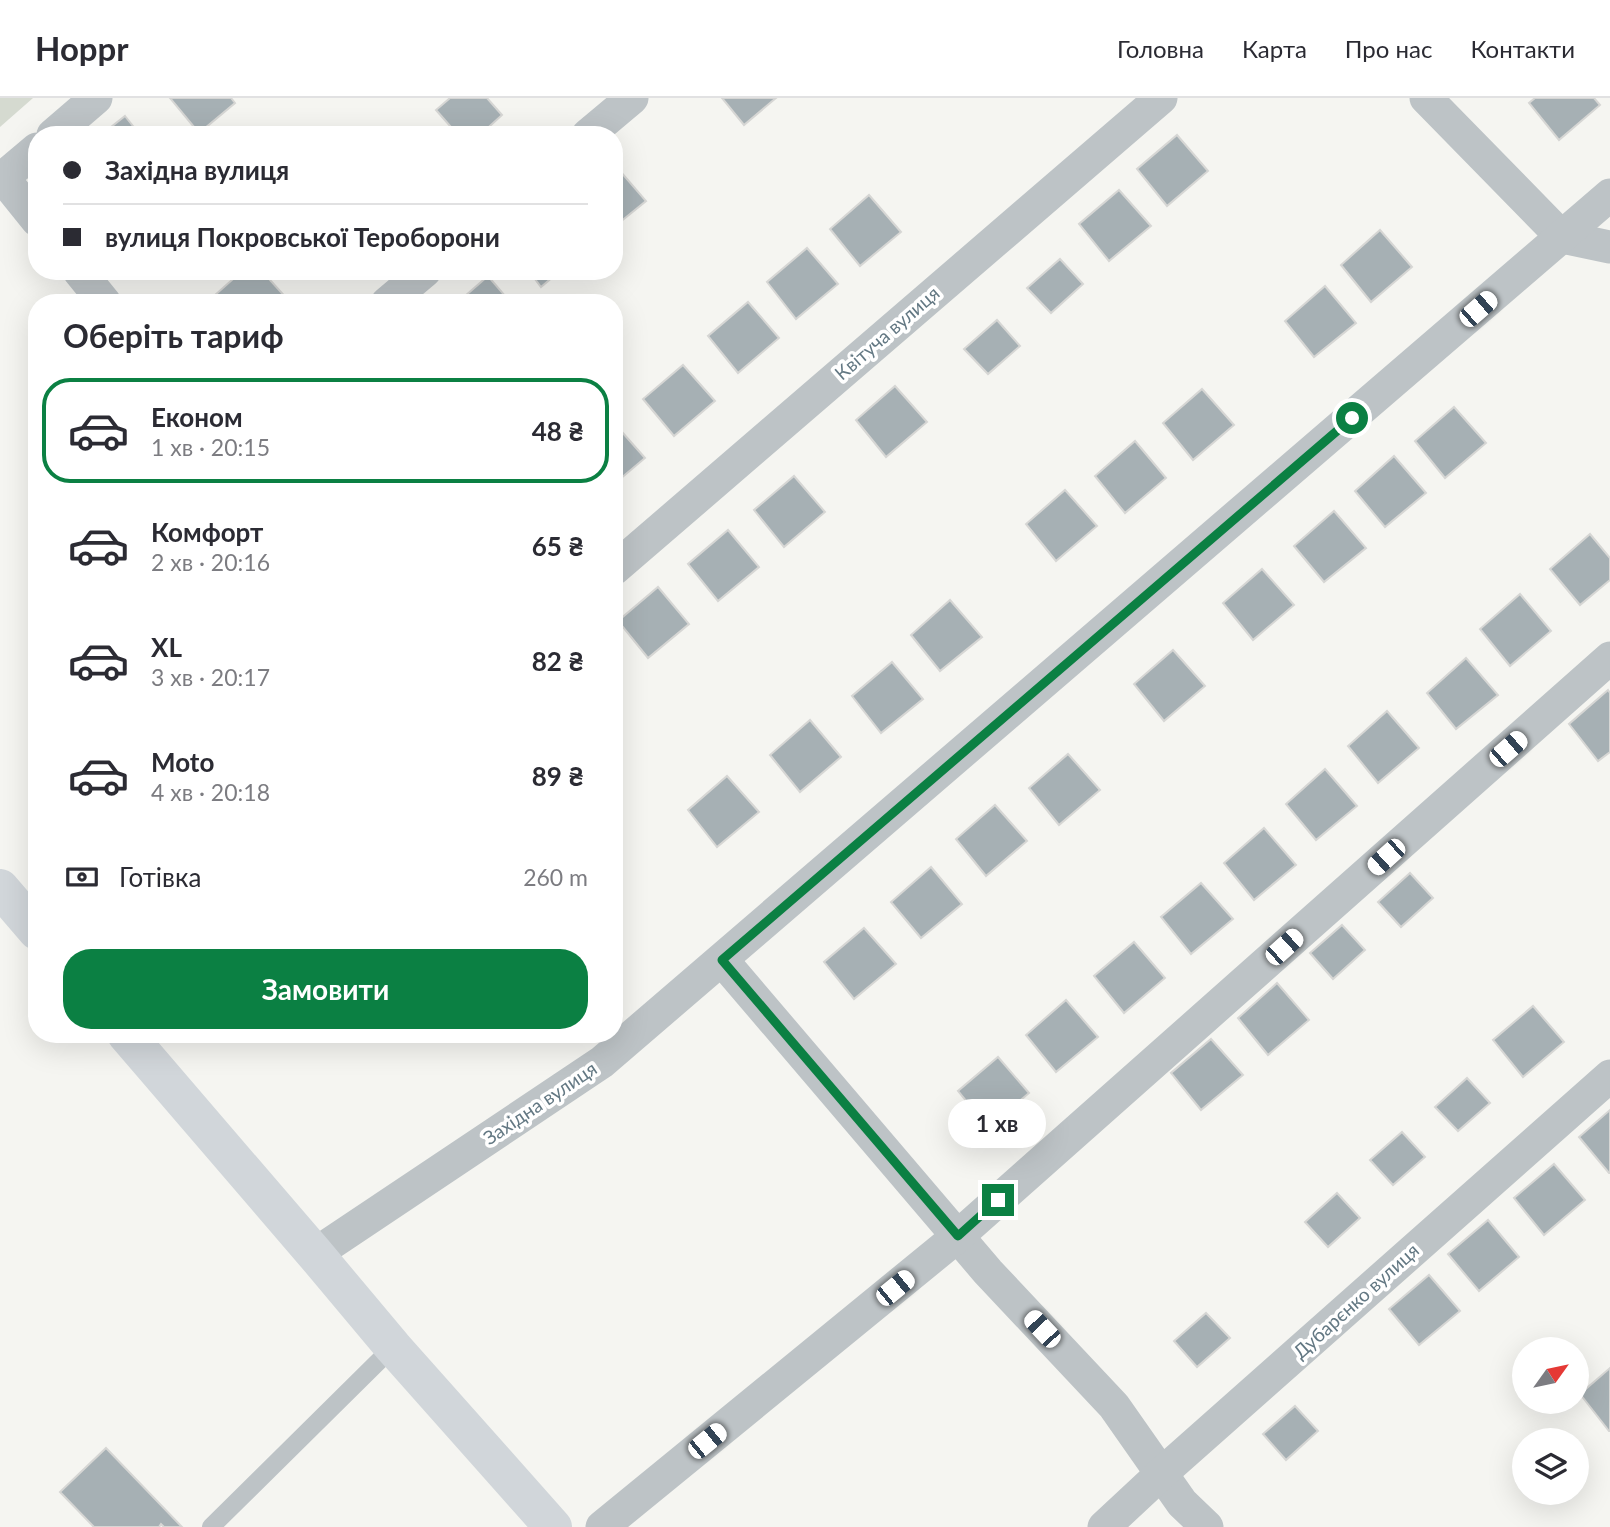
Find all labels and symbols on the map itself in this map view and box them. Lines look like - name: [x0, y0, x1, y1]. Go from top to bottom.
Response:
- street label: Квітуча вулиця: [830, 281, 944, 384]
- car: [1456, 287, 1501, 331]
- route start: [1336, 402, 1368, 434]
- car: [1486, 727, 1531, 771]
- car: [1364, 835, 1409, 879]
- car: [1262, 925, 1307, 969]
- street label: Західна вулиця: [479, 1056, 601, 1149]
- callout: 1 хв: [949, 1098, 1047, 1148]
- route end: [982, 1184, 1014, 1216]
- street label: Дубарєнко вулиця: [1288, 1238, 1423, 1363]
- car: [873, 1267, 918, 1309]
- car: [1020, 1306, 1065, 1352]
- north arrow: [1512, 1337, 1589, 1414]
- car: [685, 1420, 730, 1462]

